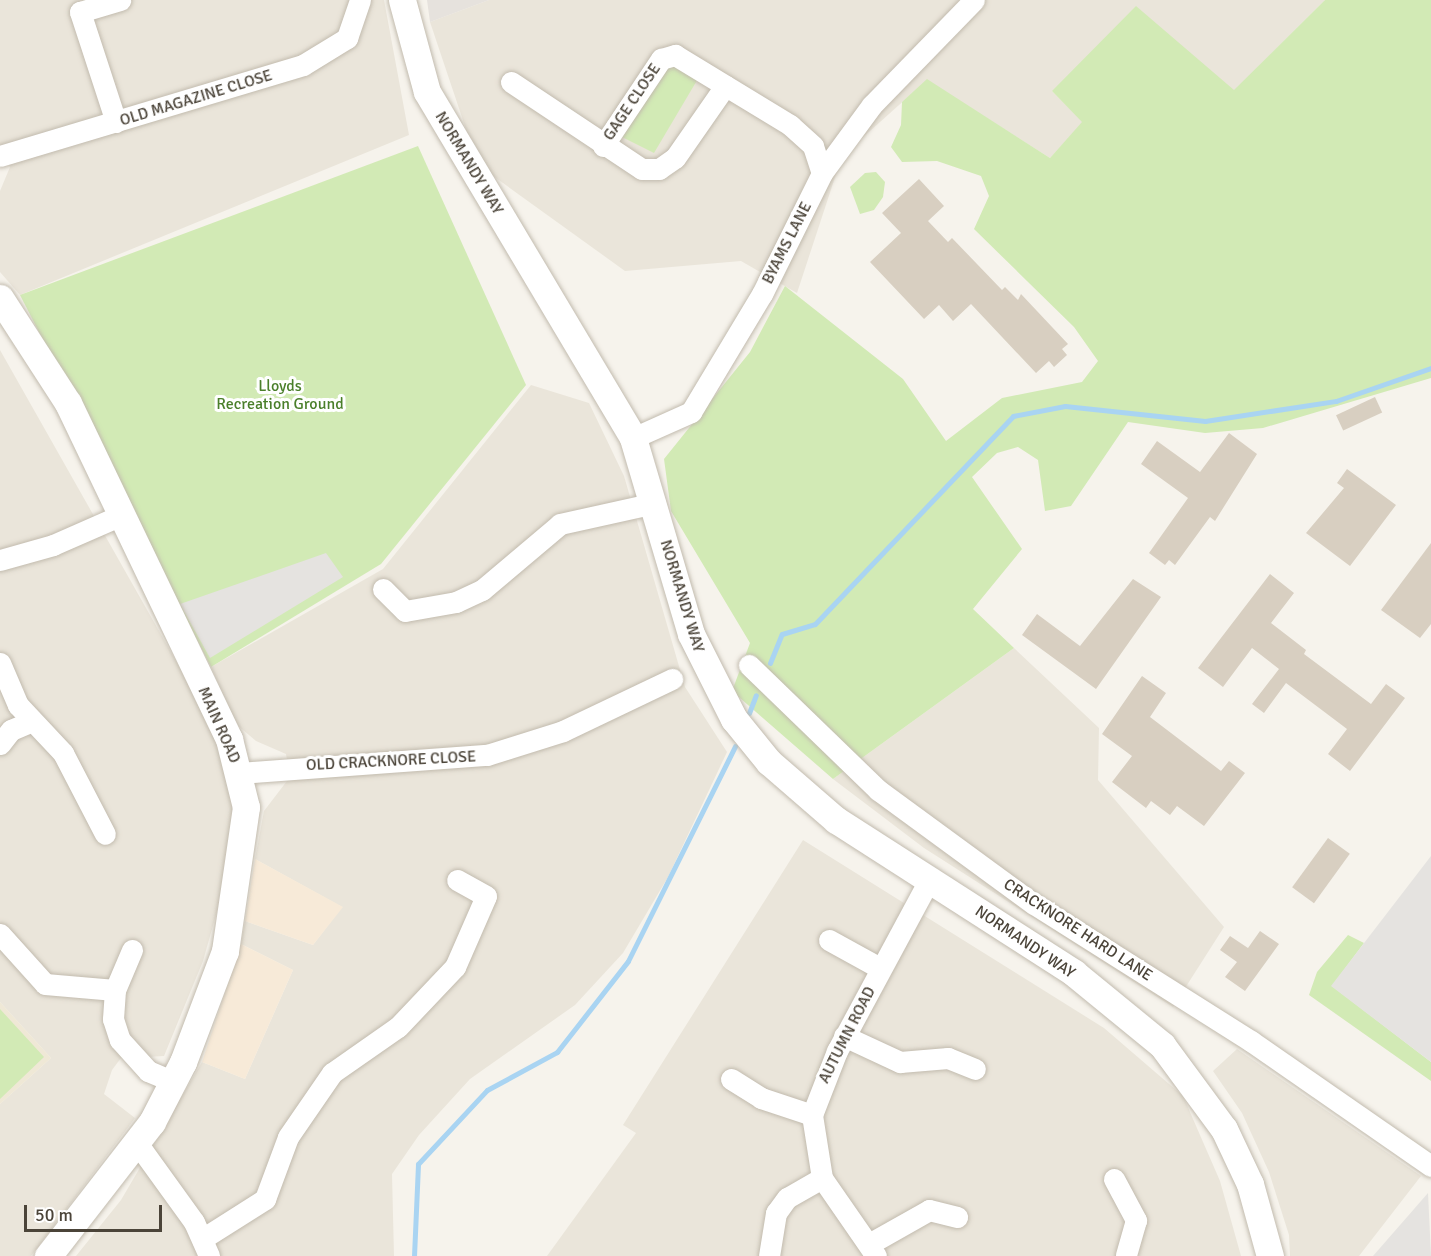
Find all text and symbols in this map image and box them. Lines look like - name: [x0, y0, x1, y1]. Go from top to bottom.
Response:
- street label: GAGE CLOSE: [599, 60, 665, 144]
- street label: OLD MAGAZINE CLOSE: [117, 66, 275, 130]
- street label: NORMANDY WAY: [431, 108, 507, 218]
- street label: BYAMS LANE: [758, 199, 816, 287]
- park label: Lloyds Recreation Ground: [216, 376, 344, 414]
- street label: NORMANDY WAY: [656, 537, 708, 655]
- street label: MAIN ROAD: [194, 684, 244, 766]
- street label: OLD CRACKNORE CLOSE: [305, 747, 477, 775]
- street label: CRACKNORE HARD LANE: [1000, 875, 1156, 985]
- street label: NORMANDY WAY: [971, 901, 1079, 983]
- street label: AUTUMN ROAD: [814, 983, 880, 1087]
- scale bar: [27, 1193, 165, 1231]
- text: 50 m: [35, 1204, 73, 1226]

